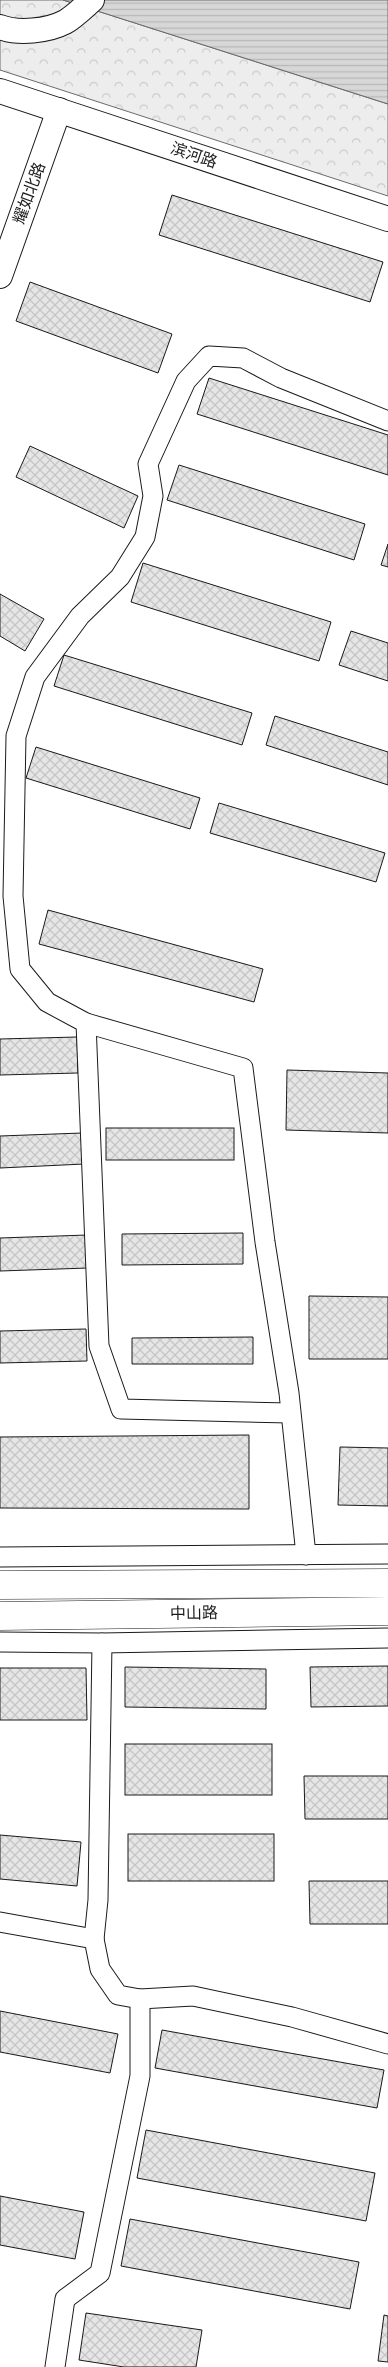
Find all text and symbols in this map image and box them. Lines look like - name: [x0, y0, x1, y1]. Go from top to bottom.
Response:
- street label: 滨河路: [168, 138, 220, 172]
- street label: 耀如北路: [9, 160, 49, 226]
- street label: 中山路: [170, 1603, 218, 1623]

